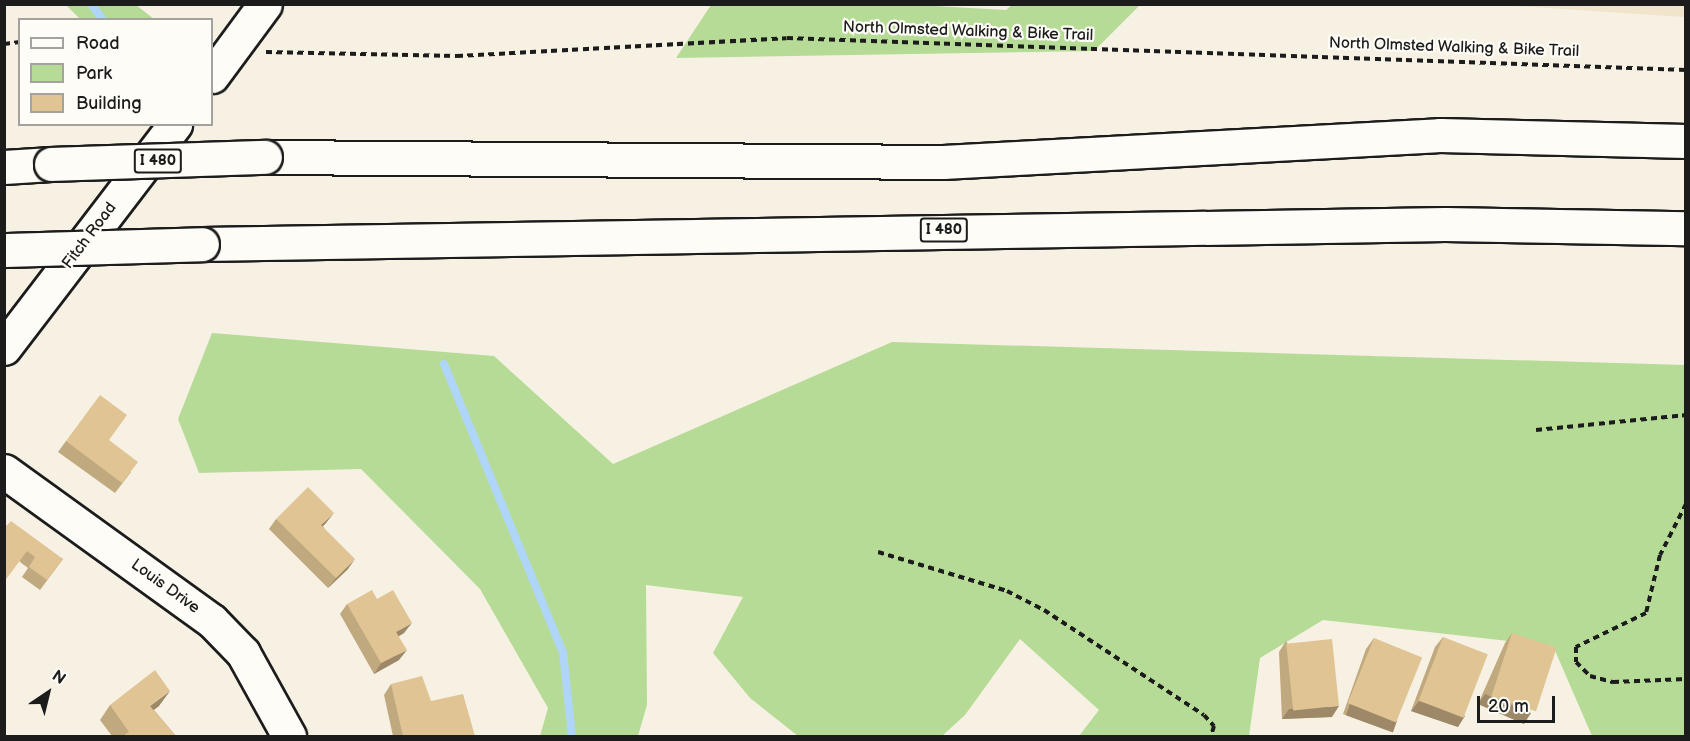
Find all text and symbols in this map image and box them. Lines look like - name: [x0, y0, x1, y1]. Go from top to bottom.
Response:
- legend: [18, 18, 213, 126]
- street label: North Olmsted Walking & Bike Trail: [842, 18, 1094, 46]
- text: Road: [76, 33, 120, 54]
- street label: North Olmsted Walking & Bike Trail: [1328, 34, 1580, 62]
- text: Park: [76, 63, 112, 84]
- text: Building: [76, 93, 142, 114]
- road number: I 480: [132, 149, 184, 173]
- street label: Fitch Road: [59, 199, 121, 273]
- road number: I 480: [918, 218, 970, 242]
- street label: Louis Drive: [127, 556, 203, 618]
- north arrow: [18, 663, 78, 723]
- text: N: [48, 667, 69, 689]
- scale bar: [1480, 684, 1558, 722]
- text: 20 m: [1488, 696, 1529, 717]

